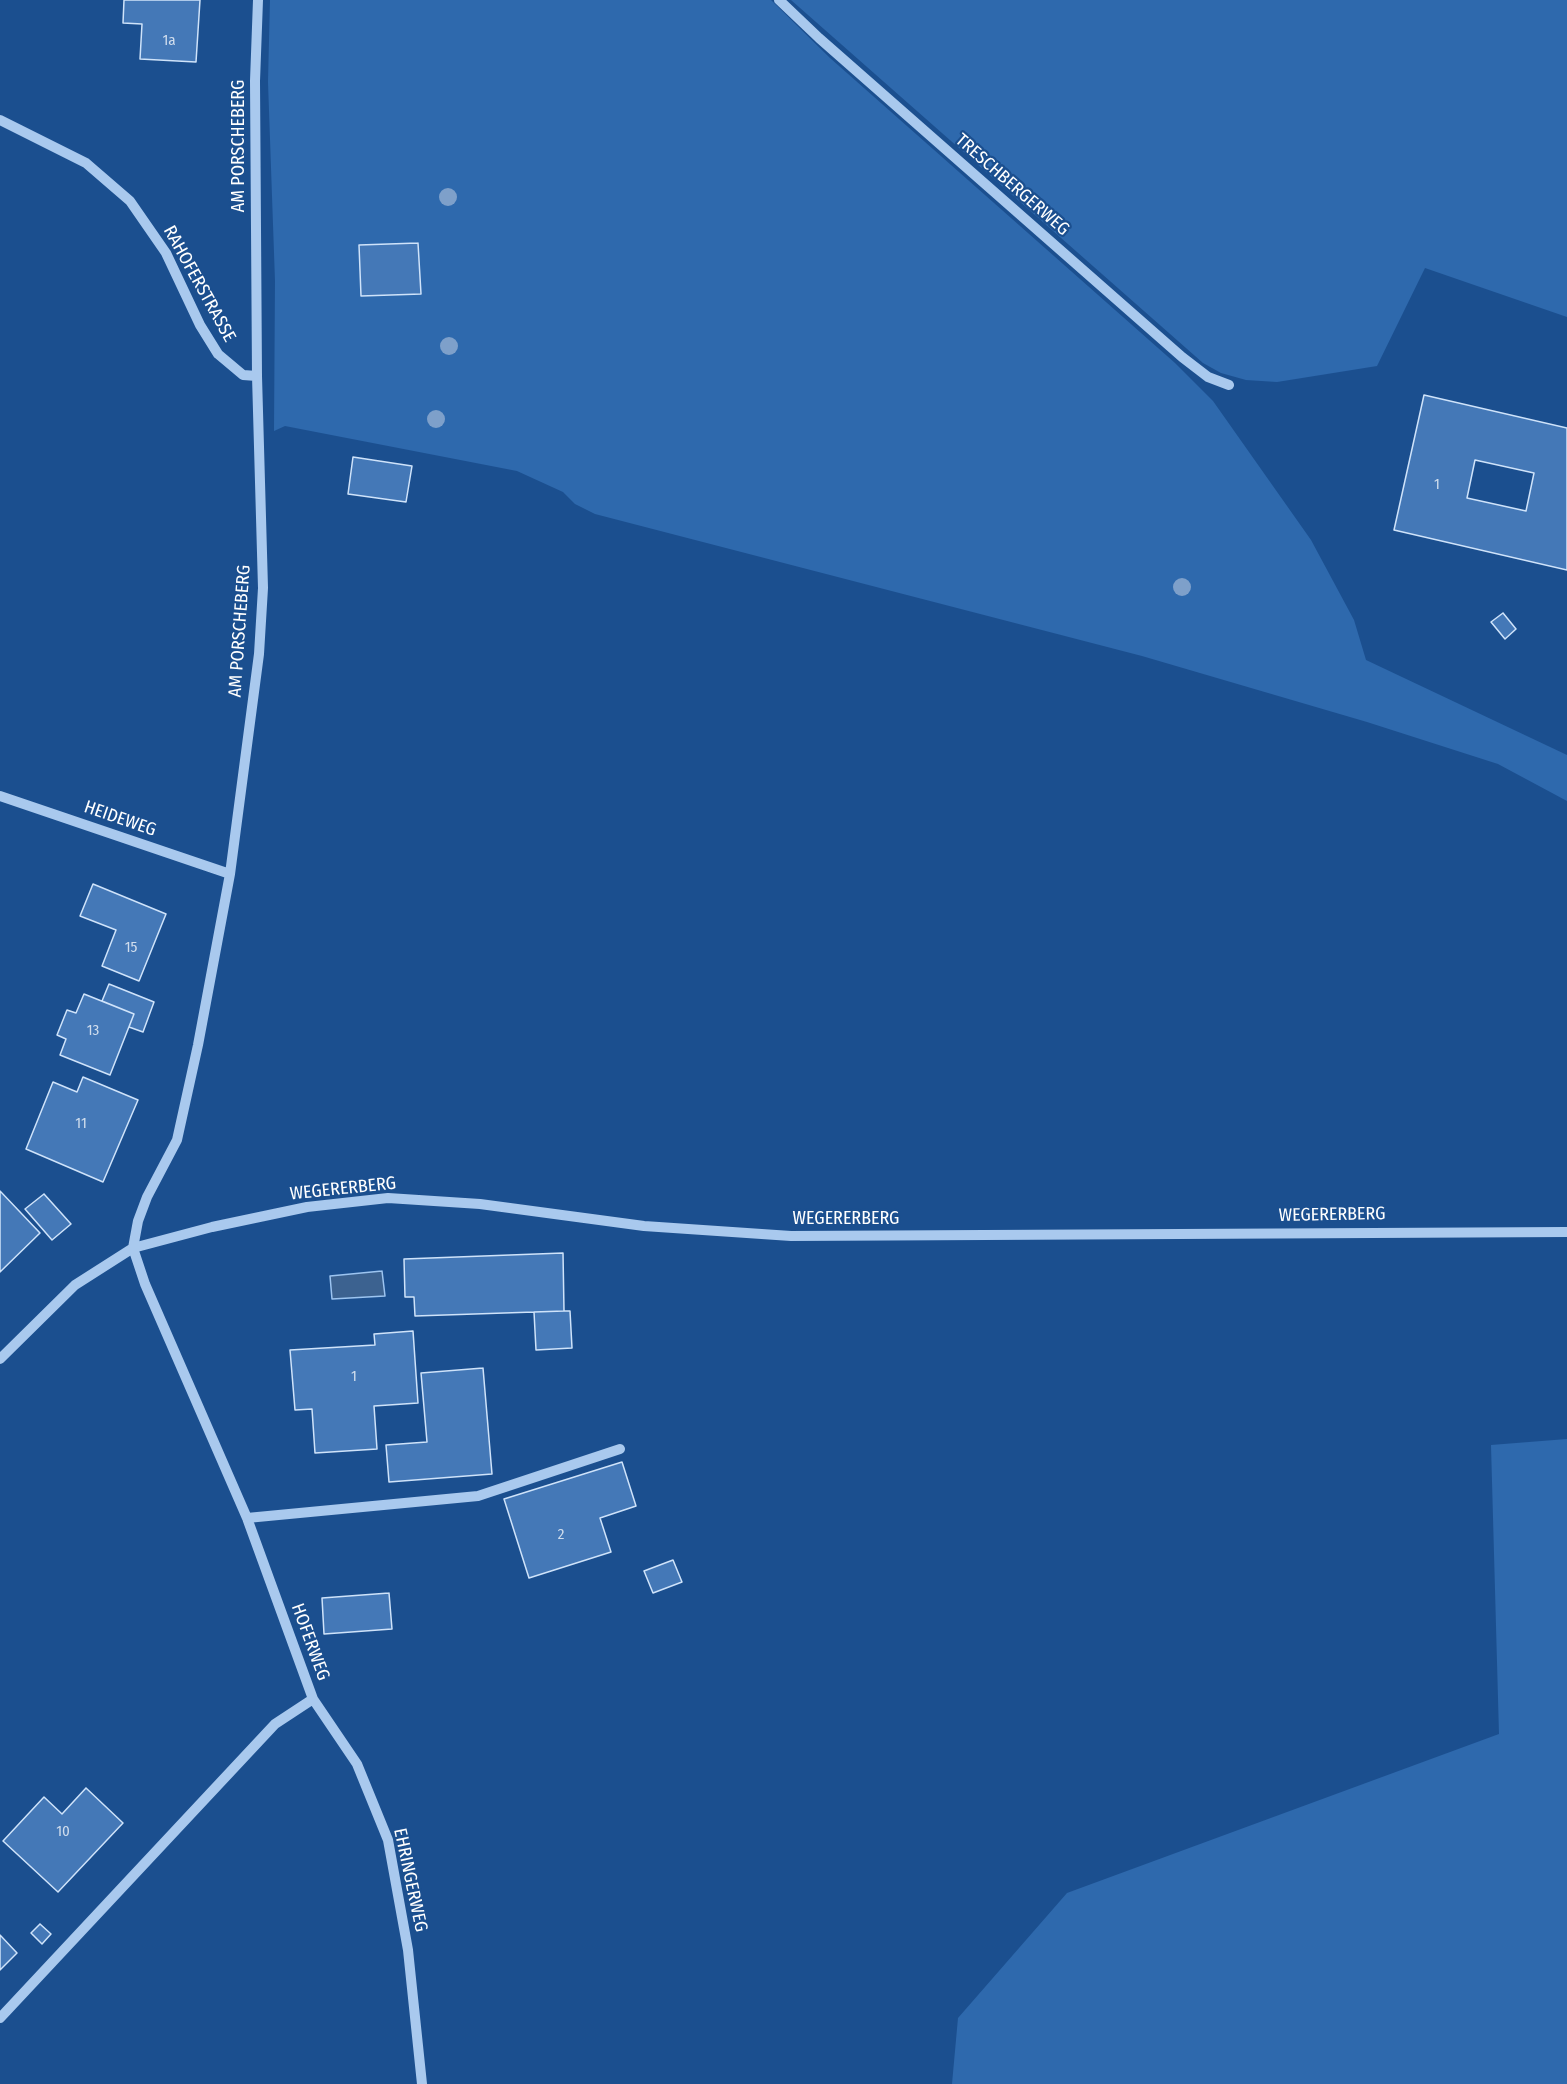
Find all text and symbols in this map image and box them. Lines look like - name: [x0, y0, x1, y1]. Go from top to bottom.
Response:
- house number: 1a: [162, 32, 176, 50]
- street label: AM PORSCHEBERG: [228, 80, 250, 212]
- street label: TRESCHBERGERWEG: [951, 130, 1073, 240]
- street label: RAHOFERSTRASSE: [158, 222, 240, 346]
- house number: 1: [1434, 476, 1440, 494]
- street label: AM PORSCHEBERG: [225, 564, 255, 698]
- street label: HEIDEWEG: [81, 797, 159, 841]
- house number: 15: [125, 939, 137, 957]
- house number: 13: [87, 1022, 99, 1040]
- house number: 11: [75, 1115, 87, 1133]
- street label: WEGERERBERG: [289, 1173, 397, 1205]
- street label: WEGERERBERG: [1278, 1203, 1386, 1227]
- street label: WEGERERBERG: [793, 1208, 899, 1230]
- house number: 1: [351, 1368, 357, 1386]
- house number: 2: [558, 1526, 564, 1544]
- street label: HOFERWEG: [286, 1601, 334, 1683]
- house number: 10: [56, 1823, 70, 1841]
- street label: EHRINGERWEG: [388, 1826, 432, 1934]

